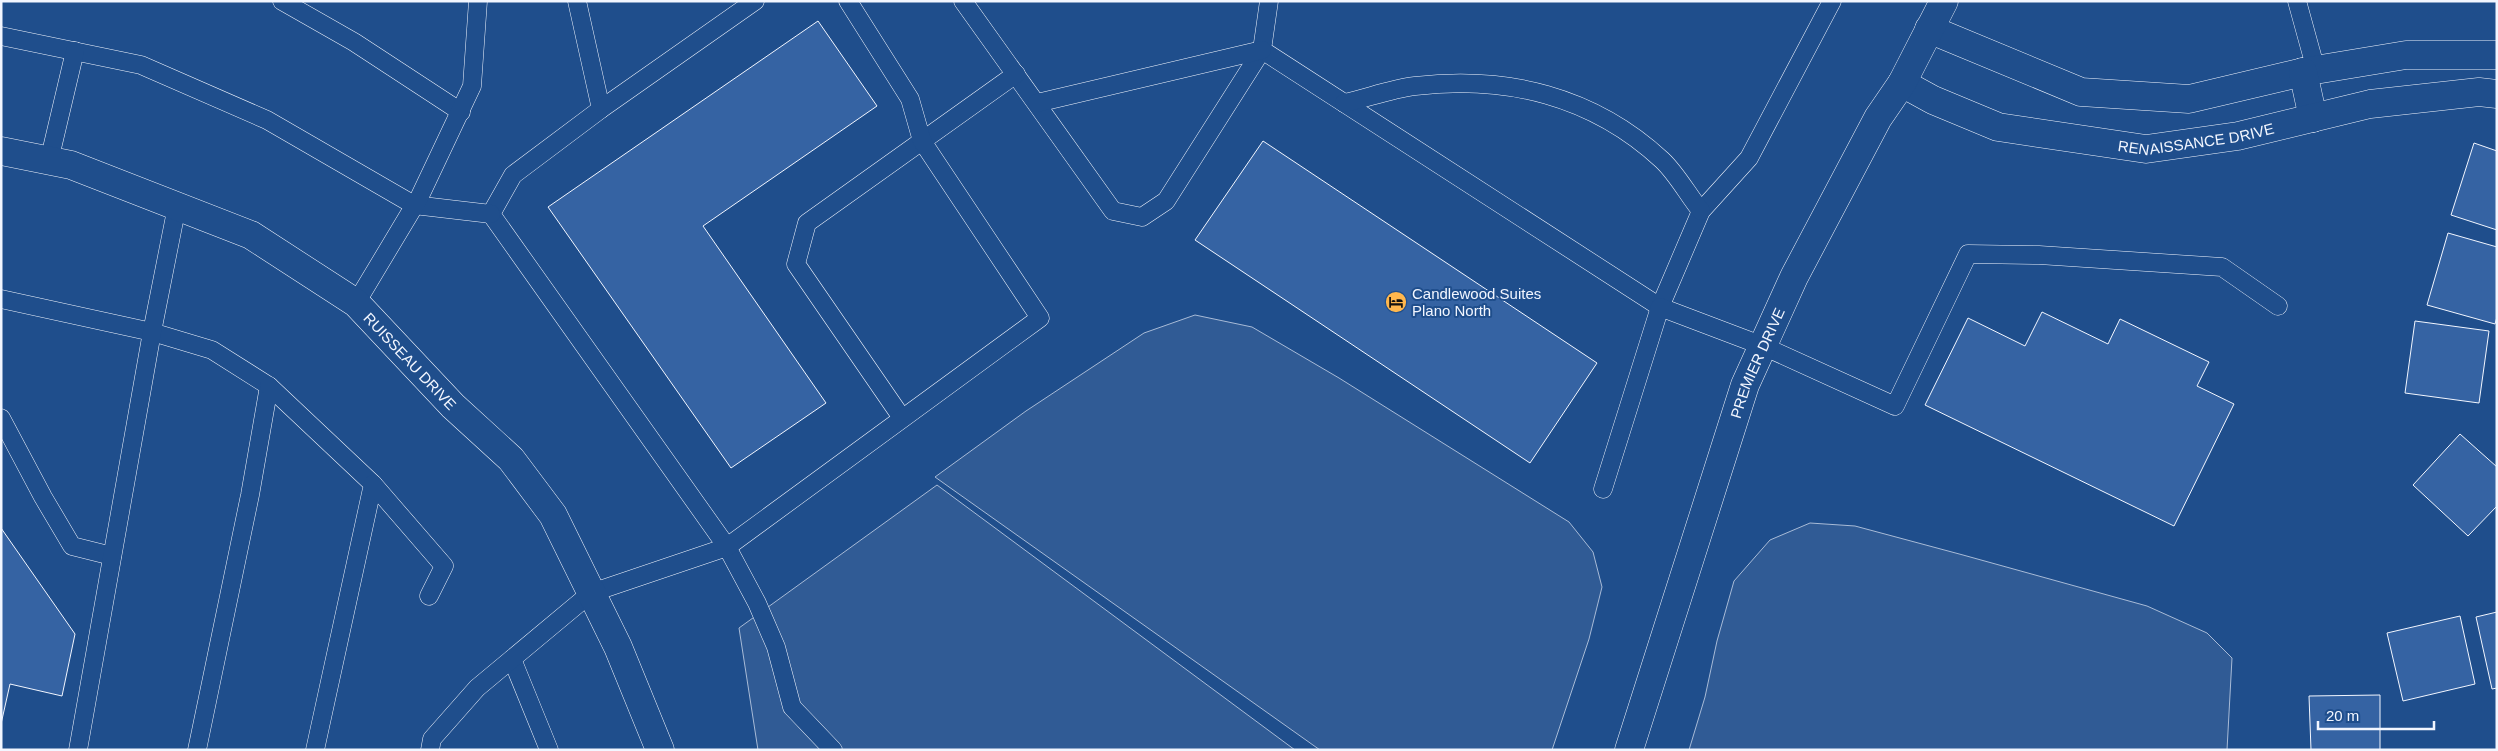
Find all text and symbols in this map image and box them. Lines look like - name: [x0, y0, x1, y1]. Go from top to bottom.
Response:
- street label: RENAISSANCE DRIVE: [2117, 119, 2276, 158]
- place label: Candlewood Suites Plano North: [1412, 285, 1541, 319]
- hotel icon: Candlewood Suites Plano North: [1384, 290, 1408, 314]
- street label: PREMIER DRIVE: [1727, 305, 1788, 420]
- street label: RUISSEAU DRIVE: [361, 309, 460, 413]
- scale bar: [2318, 698, 2434, 730]
- text: 20 m: [2326, 707, 2359, 724]

